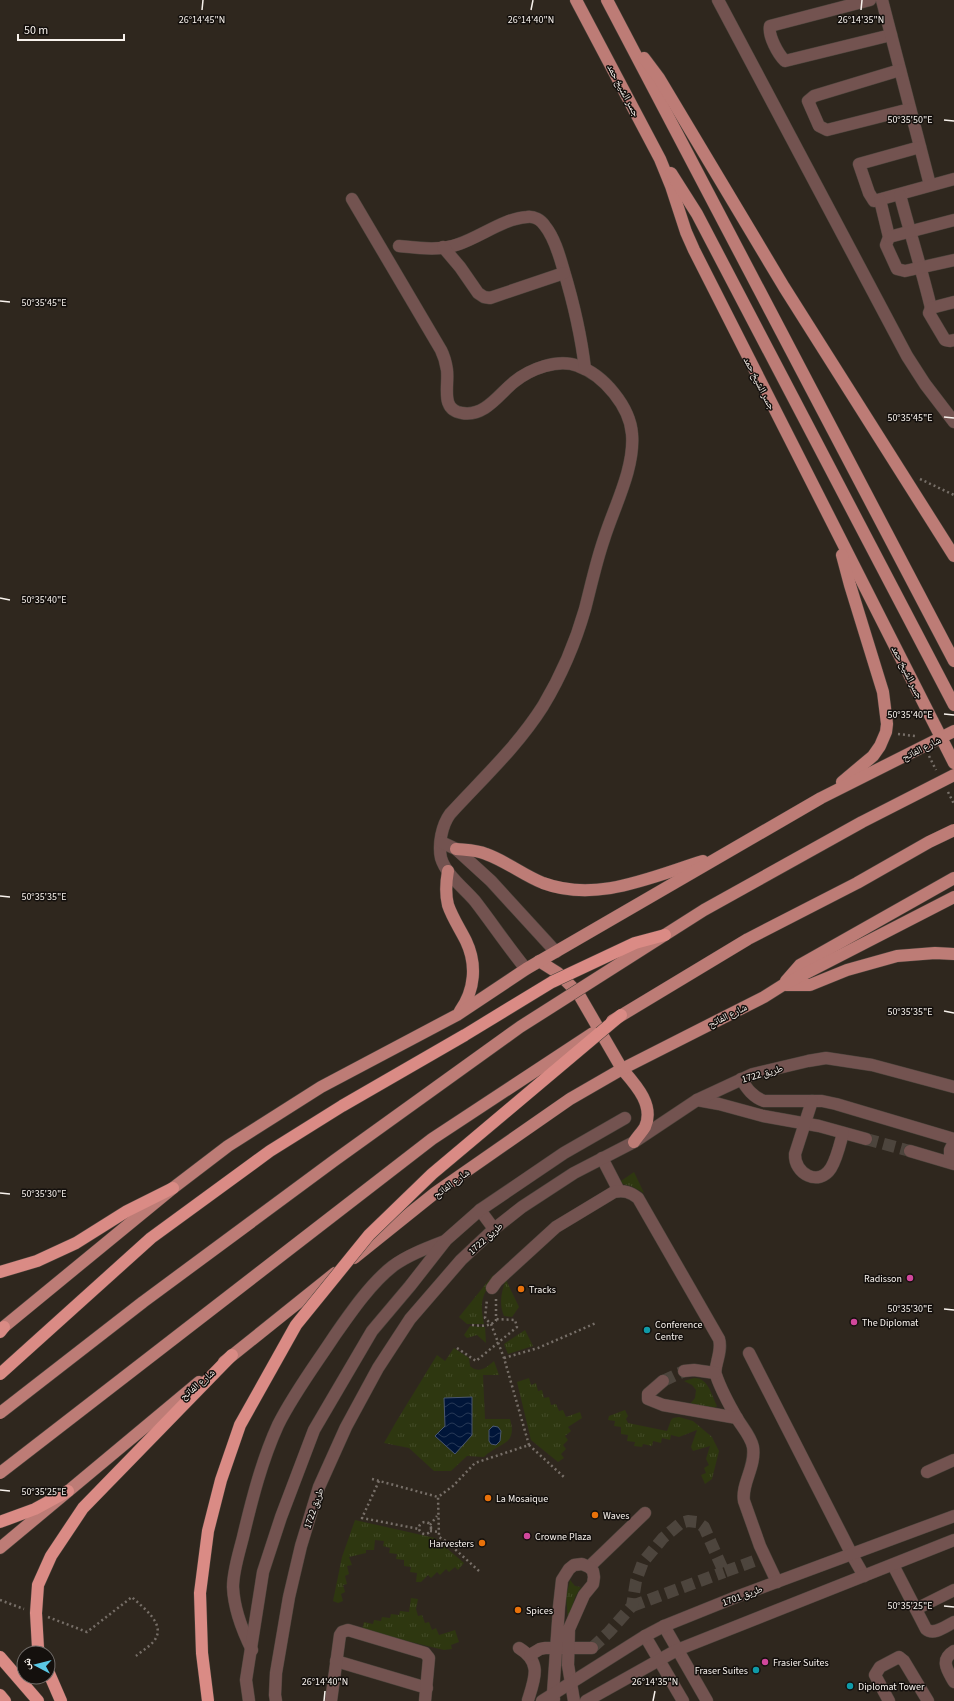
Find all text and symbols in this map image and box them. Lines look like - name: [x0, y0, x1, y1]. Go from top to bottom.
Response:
- text: 26°14'45"N: [179, 13, 225, 27]
- text: 26°14'40"N: [508, 13, 554, 27]
- text: 26°14'35"N: [838, 13, 884, 27]
- scale bar: [18, 16, 124, 42]
- text: 50 m: [24, 22, 48, 39]
- street label: جسر الشيخ حمد: [603, 62, 643, 120]
- text: 50°35'50"E: [887, 113, 933, 127]
- text: 50°35'45"E: [21, 296, 67, 310]
- street label: جسر الشيخ حمد: [740, 355, 779, 413]
- text: 50°35'45"E: [887, 411, 933, 425]
- text: 50°35'40"E: [21, 593, 67, 607]
- street label: جسر الشيخ حمد: [888, 644, 927, 702]
- text: 50°35'40"E: [887, 708, 933, 722]
- street label: شارع الفاتح: [900, 733, 944, 765]
- text: 50°35'35"E: [21, 890, 67, 904]
- street label: شارع الفاتح: [705, 1000, 750, 1031]
- text: 50°35'35"E: [887, 1005, 933, 1019]
- street label: طريق 1722: [740, 1061, 785, 1087]
- street label: شارع الفاتح: [430, 1166, 473, 1202]
- text: 50°35'30"E: [21, 1187, 67, 1201]
- street label: طريق 1722: [465, 1219, 506, 1258]
- place label: Radisson: [864, 1272, 902, 1286]
- marker: Radisson: [905, 1273, 915, 1283]
- place label: Tracks: [529, 1283, 556, 1297]
- marker: Tracks: [516, 1284, 526, 1294]
- text: 50°35'30"E: [887, 1302, 933, 1316]
- place label: The Diplomat: [862, 1316, 919, 1330]
- marker: The Diplomat: [849, 1317, 859, 1327]
- place label: Conference Centre: [655, 1318, 703, 1344]
- marker: Conference Centre: [642, 1325, 652, 1335]
- street label: شارع الفاتح: [177, 1366, 219, 1404]
- text: 50°35'25"E: [21, 1485, 67, 1499]
- street label: طريق 1722: [300, 1486, 328, 1531]
- place label: La Mosaique: [496, 1492, 548, 1506]
- marker: La Mosaique: [483, 1493, 493, 1503]
- place label: Waves: [603, 1509, 630, 1523]
- marker: Waves: [590, 1510, 600, 1520]
- place label: Crowne Plaza: [535, 1530, 591, 1544]
- marker: Crowne Plaza: [522, 1531, 532, 1541]
- place label: Harvesters: [429, 1537, 474, 1551]
- marker: Harvesters: [477, 1538, 487, 1548]
- street label: طريق 1701: [720, 1582, 765, 1610]
- text: 50°35'25"E: [887, 1599, 933, 1613]
- place label: Spices: [526, 1604, 553, 1618]
- marker: Spices: [513, 1605, 523, 1615]
- north arrow: [16, 1645, 56, 1685]
- place label: Frasier Suites: [773, 1656, 829, 1670]
- text: ش: [18, 1657, 35, 1671]
- marker: Frasier Suites: [760, 1657, 770, 1667]
- place label: Fraser Suites: [695, 1664, 748, 1678]
- marker: Fraser Suites: [751, 1665, 761, 1675]
- text: 26°14'40"N: [302, 1675, 348, 1689]
- text: 26°14'35"N: [632, 1675, 678, 1689]
- place label: Diplomat Tower: [858, 1680, 925, 1694]
- marker: Diplomat Tower: [845, 1681, 855, 1691]

